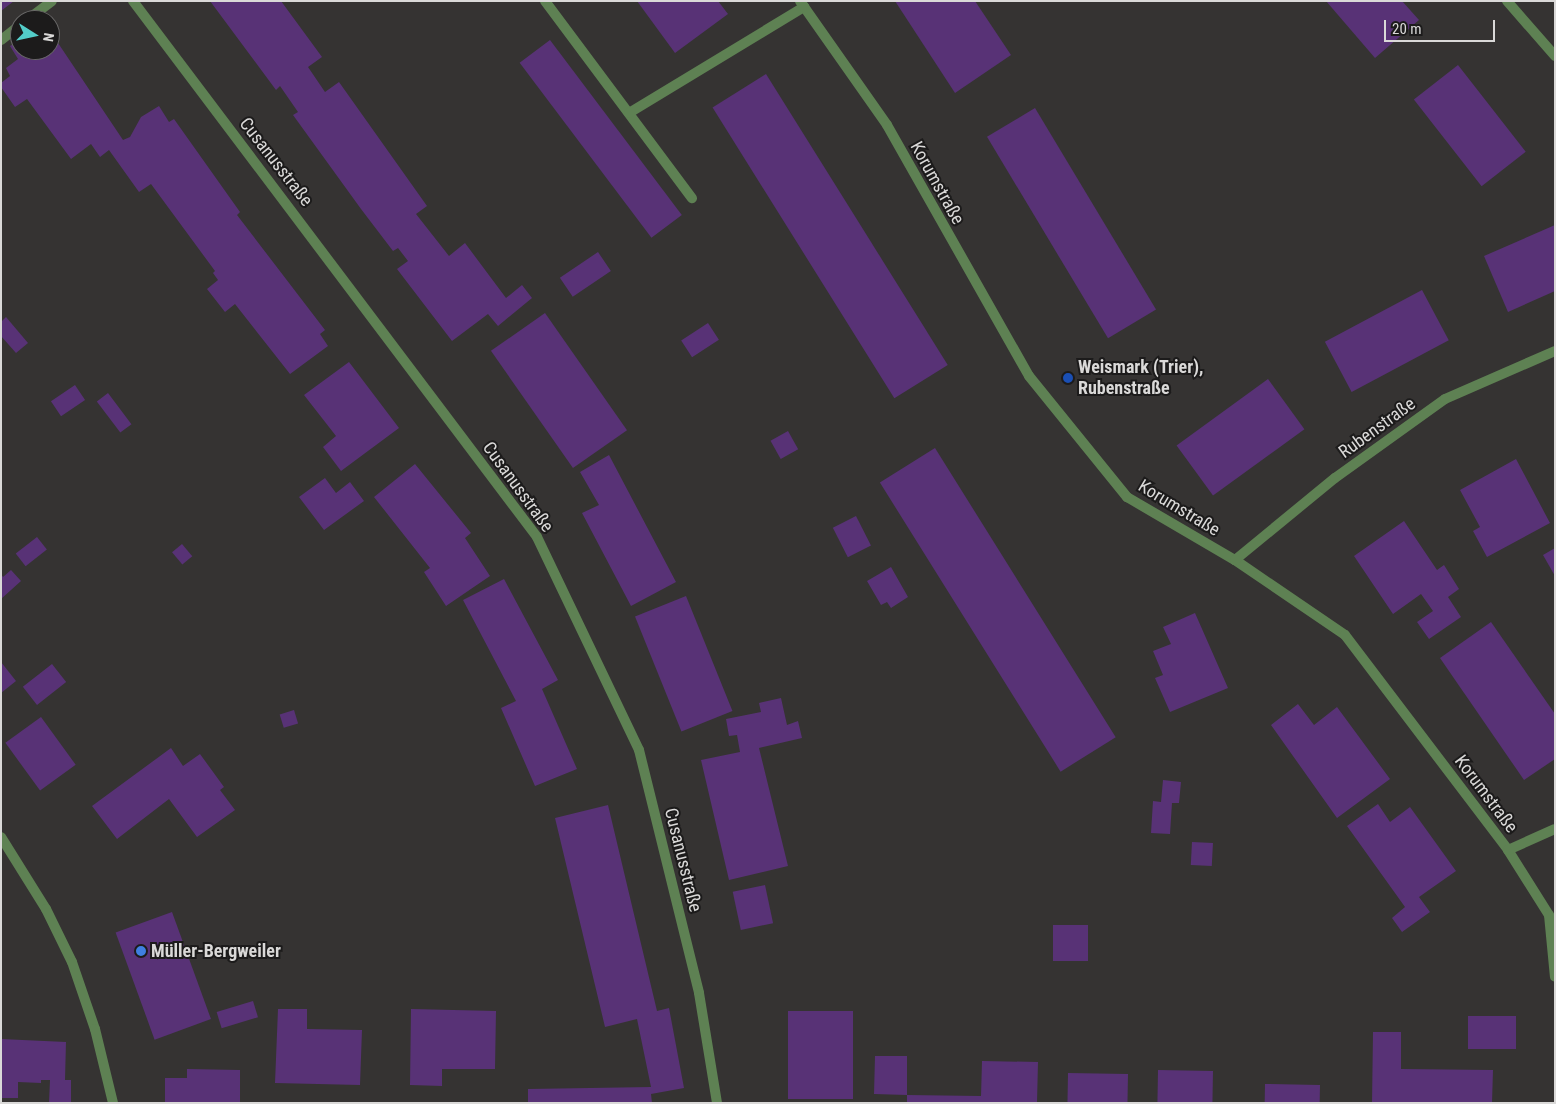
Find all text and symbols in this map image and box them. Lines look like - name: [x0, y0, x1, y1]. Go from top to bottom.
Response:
- north arrow: [10, 10, 60, 60]
- scale bar: [1386, 10, 1497, 42]
- text: 20 m: [1392, 20, 1422, 38]
- text: N: [40, 32, 57, 43]
- street label: Cusanusstraße: [235, 113, 317, 211]
- street label: Korumstraße: [905, 138, 969, 228]
- place label: Weismark (Trier), Rubenstraße: [1078, 357, 1203, 399]
- marker: Weismark (Trier), Rubenstraße: [1062, 372, 1074, 384]
- street label: Rubenstraße: [1334, 393, 1420, 463]
- street label: Cusanusstraße: [478, 438, 558, 536]
- street label: Korumstraße: [1134, 475, 1224, 541]
- street label: Korumstraße: [1450, 751, 1522, 837]
- street label: Cusanusstraße: [660, 806, 706, 914]
- place label: Müller-Bergweiler: [151, 940, 281, 962]
- marker: Müller-Bergweiler: [135, 945, 147, 957]

